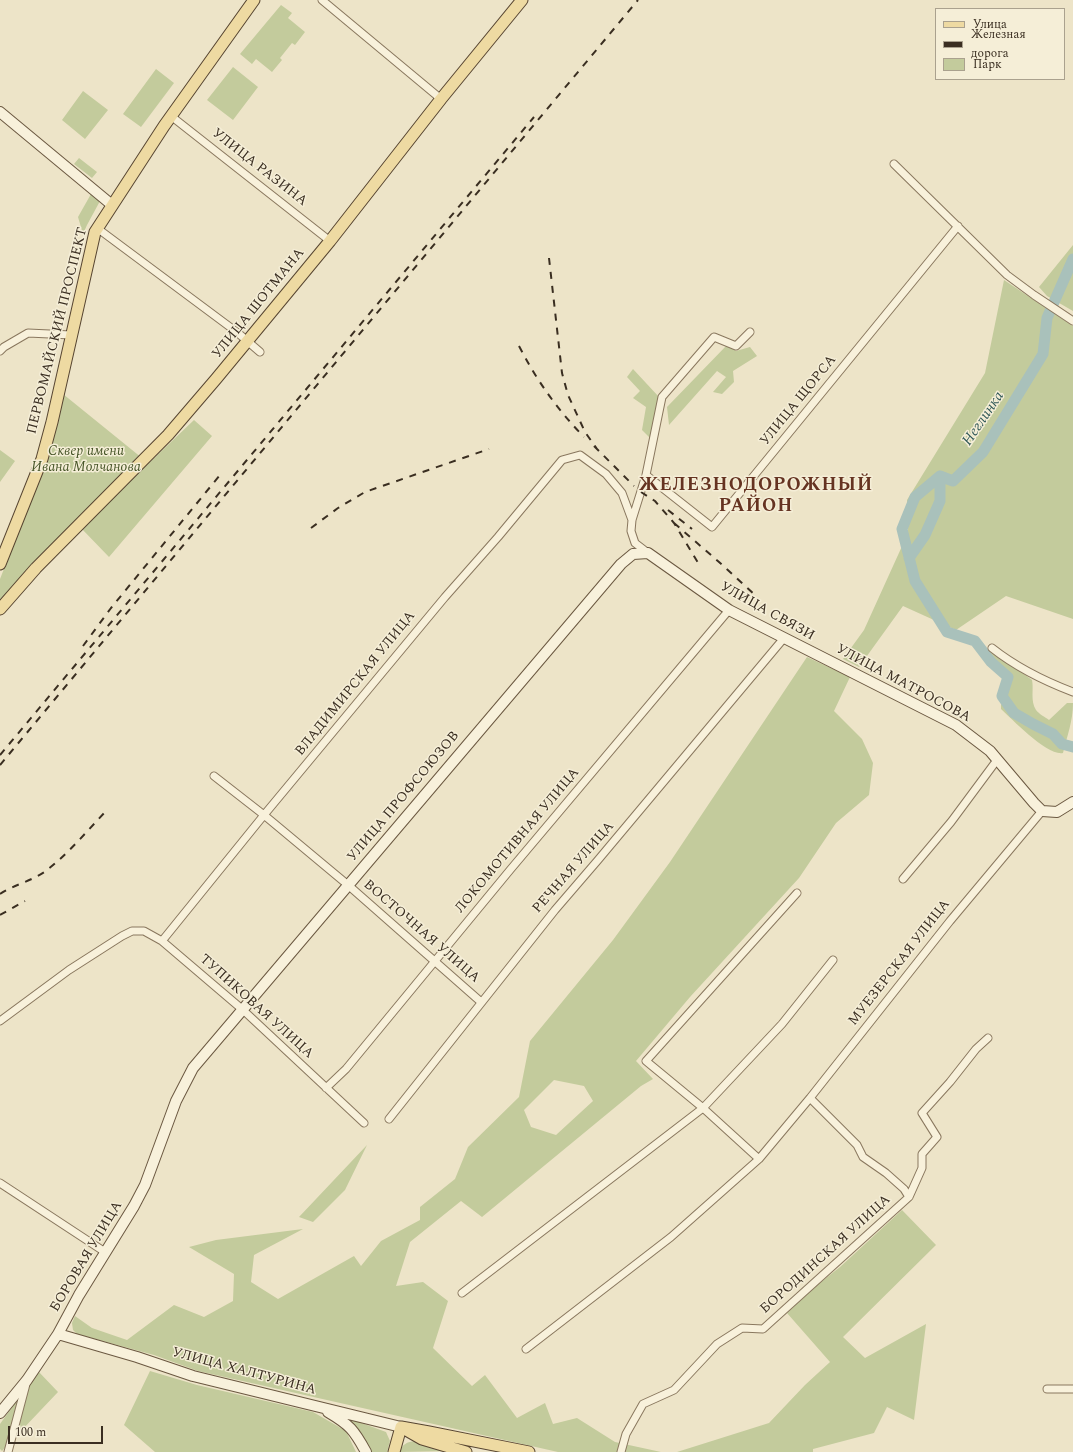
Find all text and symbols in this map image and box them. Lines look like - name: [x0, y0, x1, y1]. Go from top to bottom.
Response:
- legend: [935, 8, 1065, 80]
- text: Улица: [973, 15, 1007, 34]
- text: Железная дорога: [971, 25, 1026, 63]
- text: Парк: [973, 55, 1002, 74]
- street label: УЛИЦА РАЗИНА: [208, 126, 310, 210]
- street label: ПЕРВОМАЙСКИЙ ПРОСПЕКТ: [24, 226, 92, 436]
- street label: УЛИЦА ШОТМАНА: [209, 245, 309, 363]
- street label: УЛИЦА ЩОРСА: [757, 352, 841, 450]
- water label: Неглинка: [959, 388, 1009, 450]
- park label: Сквер имени Ивана Молчанова: [31, 444, 141, 476]
- district label: ЖЕЛЕЗНОДОРОЖНЫЙ РАЙОН: [639, 475, 873, 518]
- street label: УЛИЦА СВЯЗИ: [717, 579, 817, 645]
- street label: ВЛАДИМИРСКАЯ УЛИЦА: [292, 608, 420, 760]
- street label: УЛИЦА МАТРОСОВА: [833, 641, 973, 727]
- street label: УЛИЦА ПРОФСОЮЗОВ: [344, 728, 464, 866]
- street label: ЛОКОМОТИВНАЯ УЛИЦА: [452, 765, 584, 917]
- street label: РЕЧНАЯ УЛИЦА: [530, 819, 618, 917]
- street label: ВОСТОЧНАЯ УЛИЦА: [359, 877, 483, 987]
- street label: МУЕЗЕРСКАЯ УЛИЦА: [845, 897, 955, 1029]
- street label: ТУПИКОВАЯ УЛИЦА: [196, 951, 316, 1063]
- street label: БОРОДИНСКАЯ УЛИЦА: [757, 1192, 895, 1318]
- street label: БОРОВАЯ УЛИЦА: [47, 1199, 127, 1315]
- street label: УЛИЦА ХАЛТУРИНА: [170, 1345, 318, 1399]
- scale bar: [10, 1418, 105, 1444]
- text: 100 m: [15, 1423, 46, 1442]

